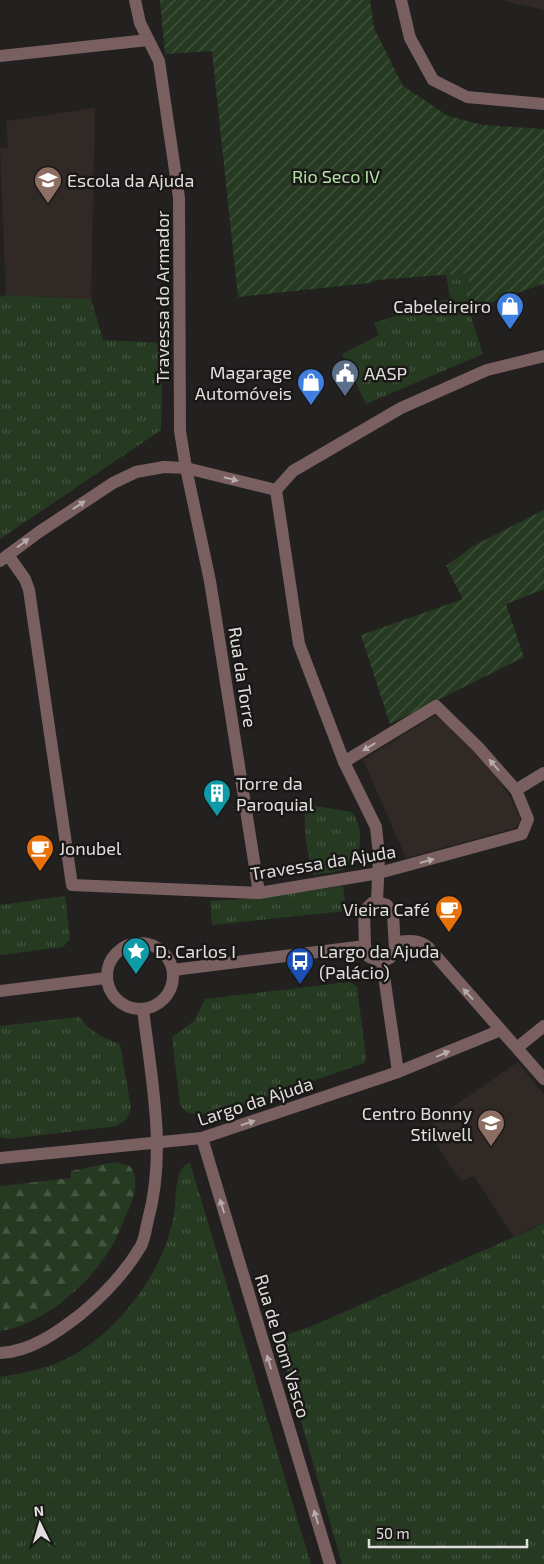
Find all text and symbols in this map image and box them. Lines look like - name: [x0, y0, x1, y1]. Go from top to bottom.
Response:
- school or university icon: Escola da Ajuda: [33, 165, 63, 204]
- park label: Rio Seco IV: [292, 165, 380, 187]
- place label: Escola da Ajuda: [67, 169, 194, 191]
- street label: Travessa do Armador: [151, 210, 173, 384]
- shop icon: Cabeleireiro: [495, 291, 525, 330]
- place label: Cabeleireiro: [393, 295, 491, 317]
- public building icon: AASP: [330, 358, 360, 397]
- place label: Magarage Automóveis: [195, 361, 292, 404]
- place label: AASP: [364, 362, 407, 384]
- shop icon: Magarage Automóveis: [296, 367, 326, 406]
- one-way arrow: [223, 475, 238, 483]
- one-way arrow: [73, 500, 86, 510]
- one-way arrow: [16, 538, 29, 549]
- street label: Rua da Torre: [224, 625, 262, 729]
- one-way arrow: [362, 742, 375, 751]
- one-way arrow: [489, 759, 500, 772]
- place label: Torre da Paroquial: [236, 772, 315, 815]
- building icon: Torre da Paroquial: [202, 778, 232, 817]
- cafe icon: Jonubel: [25, 833, 55, 872]
- place label: Jonubel: [59, 837, 122, 859]
- street label: Travessa da Ajuda: [249, 840, 397, 884]
- one-way arrow: [419, 857, 434, 865]
- cafe icon: Vieira Café: [434, 894, 464, 933]
- place label: Vieira Café: [343, 898, 430, 920]
- place icon: D. Carlos I: [121, 936, 151, 975]
- place label: D. Carlos I: [155, 940, 236, 962]
- place label: Largo da Ajuda (Palácio): [319, 940, 439, 983]
- bus stop icon: Largo da Ajuda (Palácio): [285, 946, 315, 985]
- one-way arrow: [463, 987, 474, 1000]
- one-way arrow: [436, 1049, 450, 1057]
- street label: Largo da Ajuda: [194, 1072, 316, 1130]
- place label: Centro Bonny Stilwell: [362, 1102, 473, 1145]
- school or university icon: Centro Bonny Stilwell: [476, 1108, 506, 1147]
- one-way arrow: [241, 1118, 256, 1126]
- one-way arrow: [218, 1199, 225, 1214]
- street label: Rua de Dom Vasco: [251, 1271, 315, 1421]
- one-way arrow: [265, 1354, 273, 1369]
- north arrow: [15, 1499, 65, 1549]
- text: N: [33, 1502, 45, 1519]
- one-way arrow: [311, 1510, 319, 1525]
- scale bar: [369, 1516, 526, 1548]
- text: 50 m: [376, 1524, 410, 1542]

